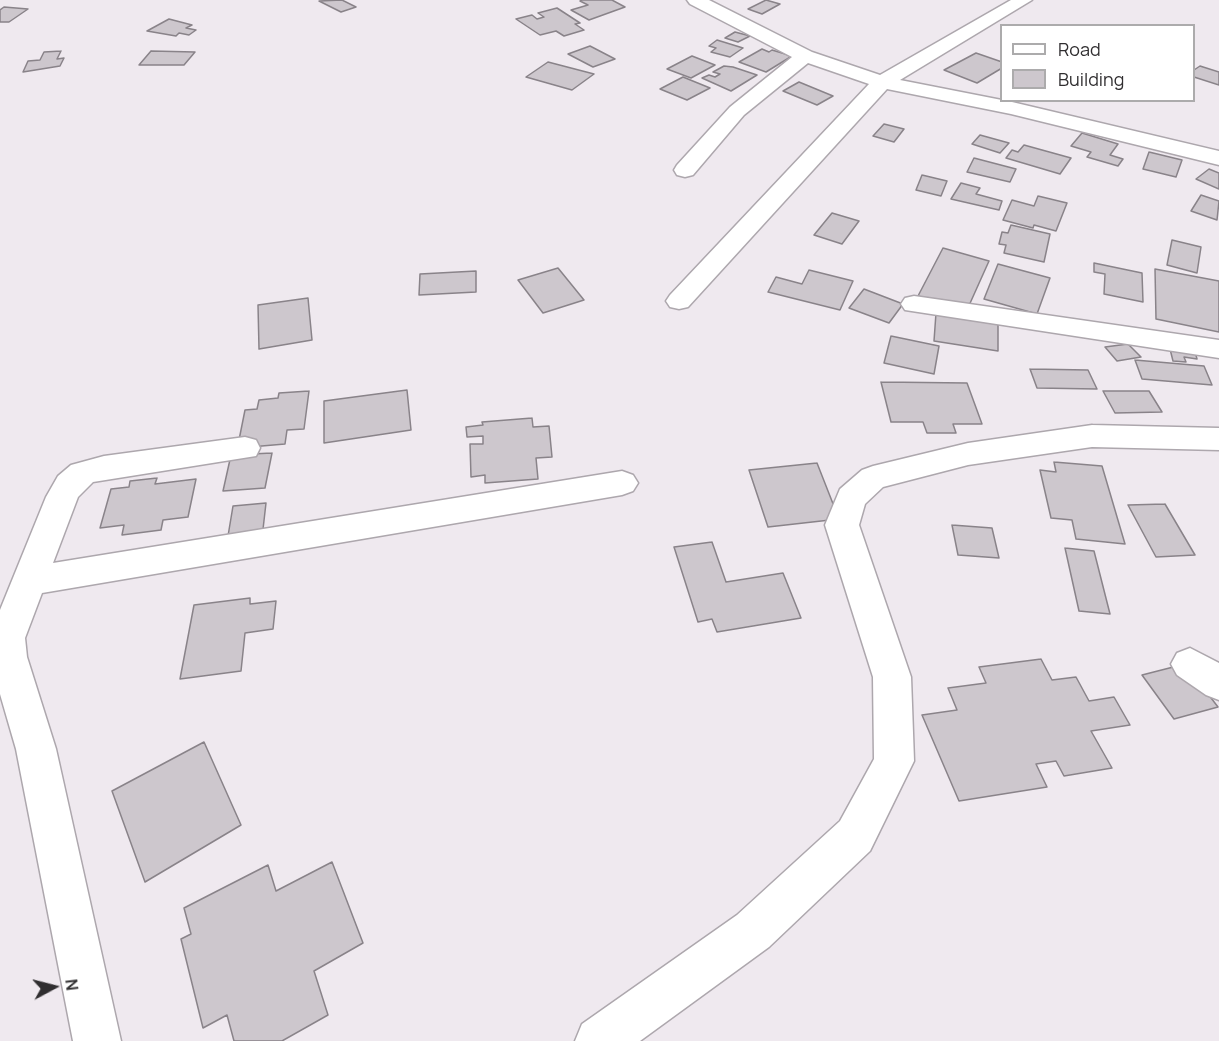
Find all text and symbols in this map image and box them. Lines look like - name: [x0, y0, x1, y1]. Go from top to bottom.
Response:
- legend: [1000, 24, 1195, 102]
- text: Road: [1058, 37, 1101, 61]
- text: Building: [1058, 67, 1124, 91]
- north arrow: [24, 957, 84, 1017]
- text: N: [60, 978, 83, 992]

